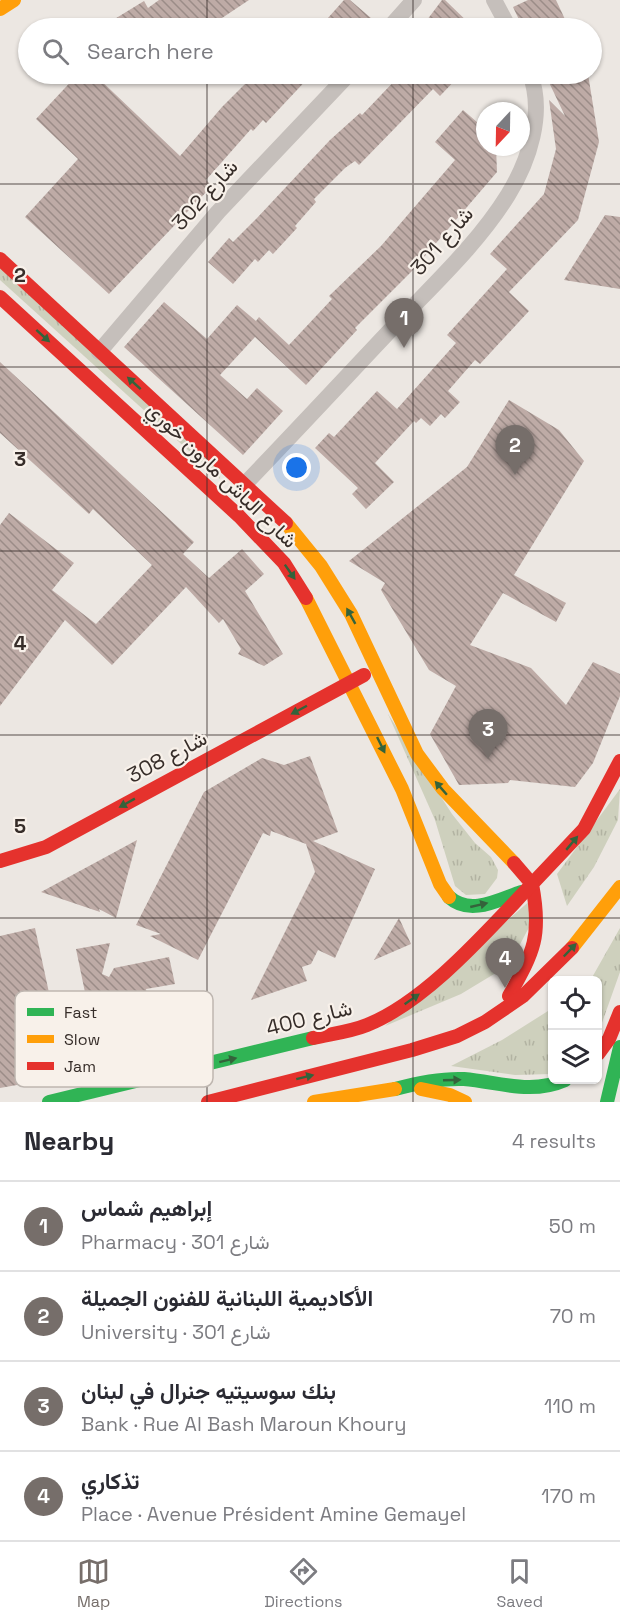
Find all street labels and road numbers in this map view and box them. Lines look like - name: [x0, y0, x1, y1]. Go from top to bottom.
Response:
- street label: شارع 302: [166, 154, 244, 236]
- street label: شارع 301: [404, 201, 480, 281]
- street label: شارع الباش مارون خوري: [138, 396, 303, 557]
- street label: شارع 308: [122, 724, 212, 790]
- street label: شارع 400: [263, 994, 355, 1042]

